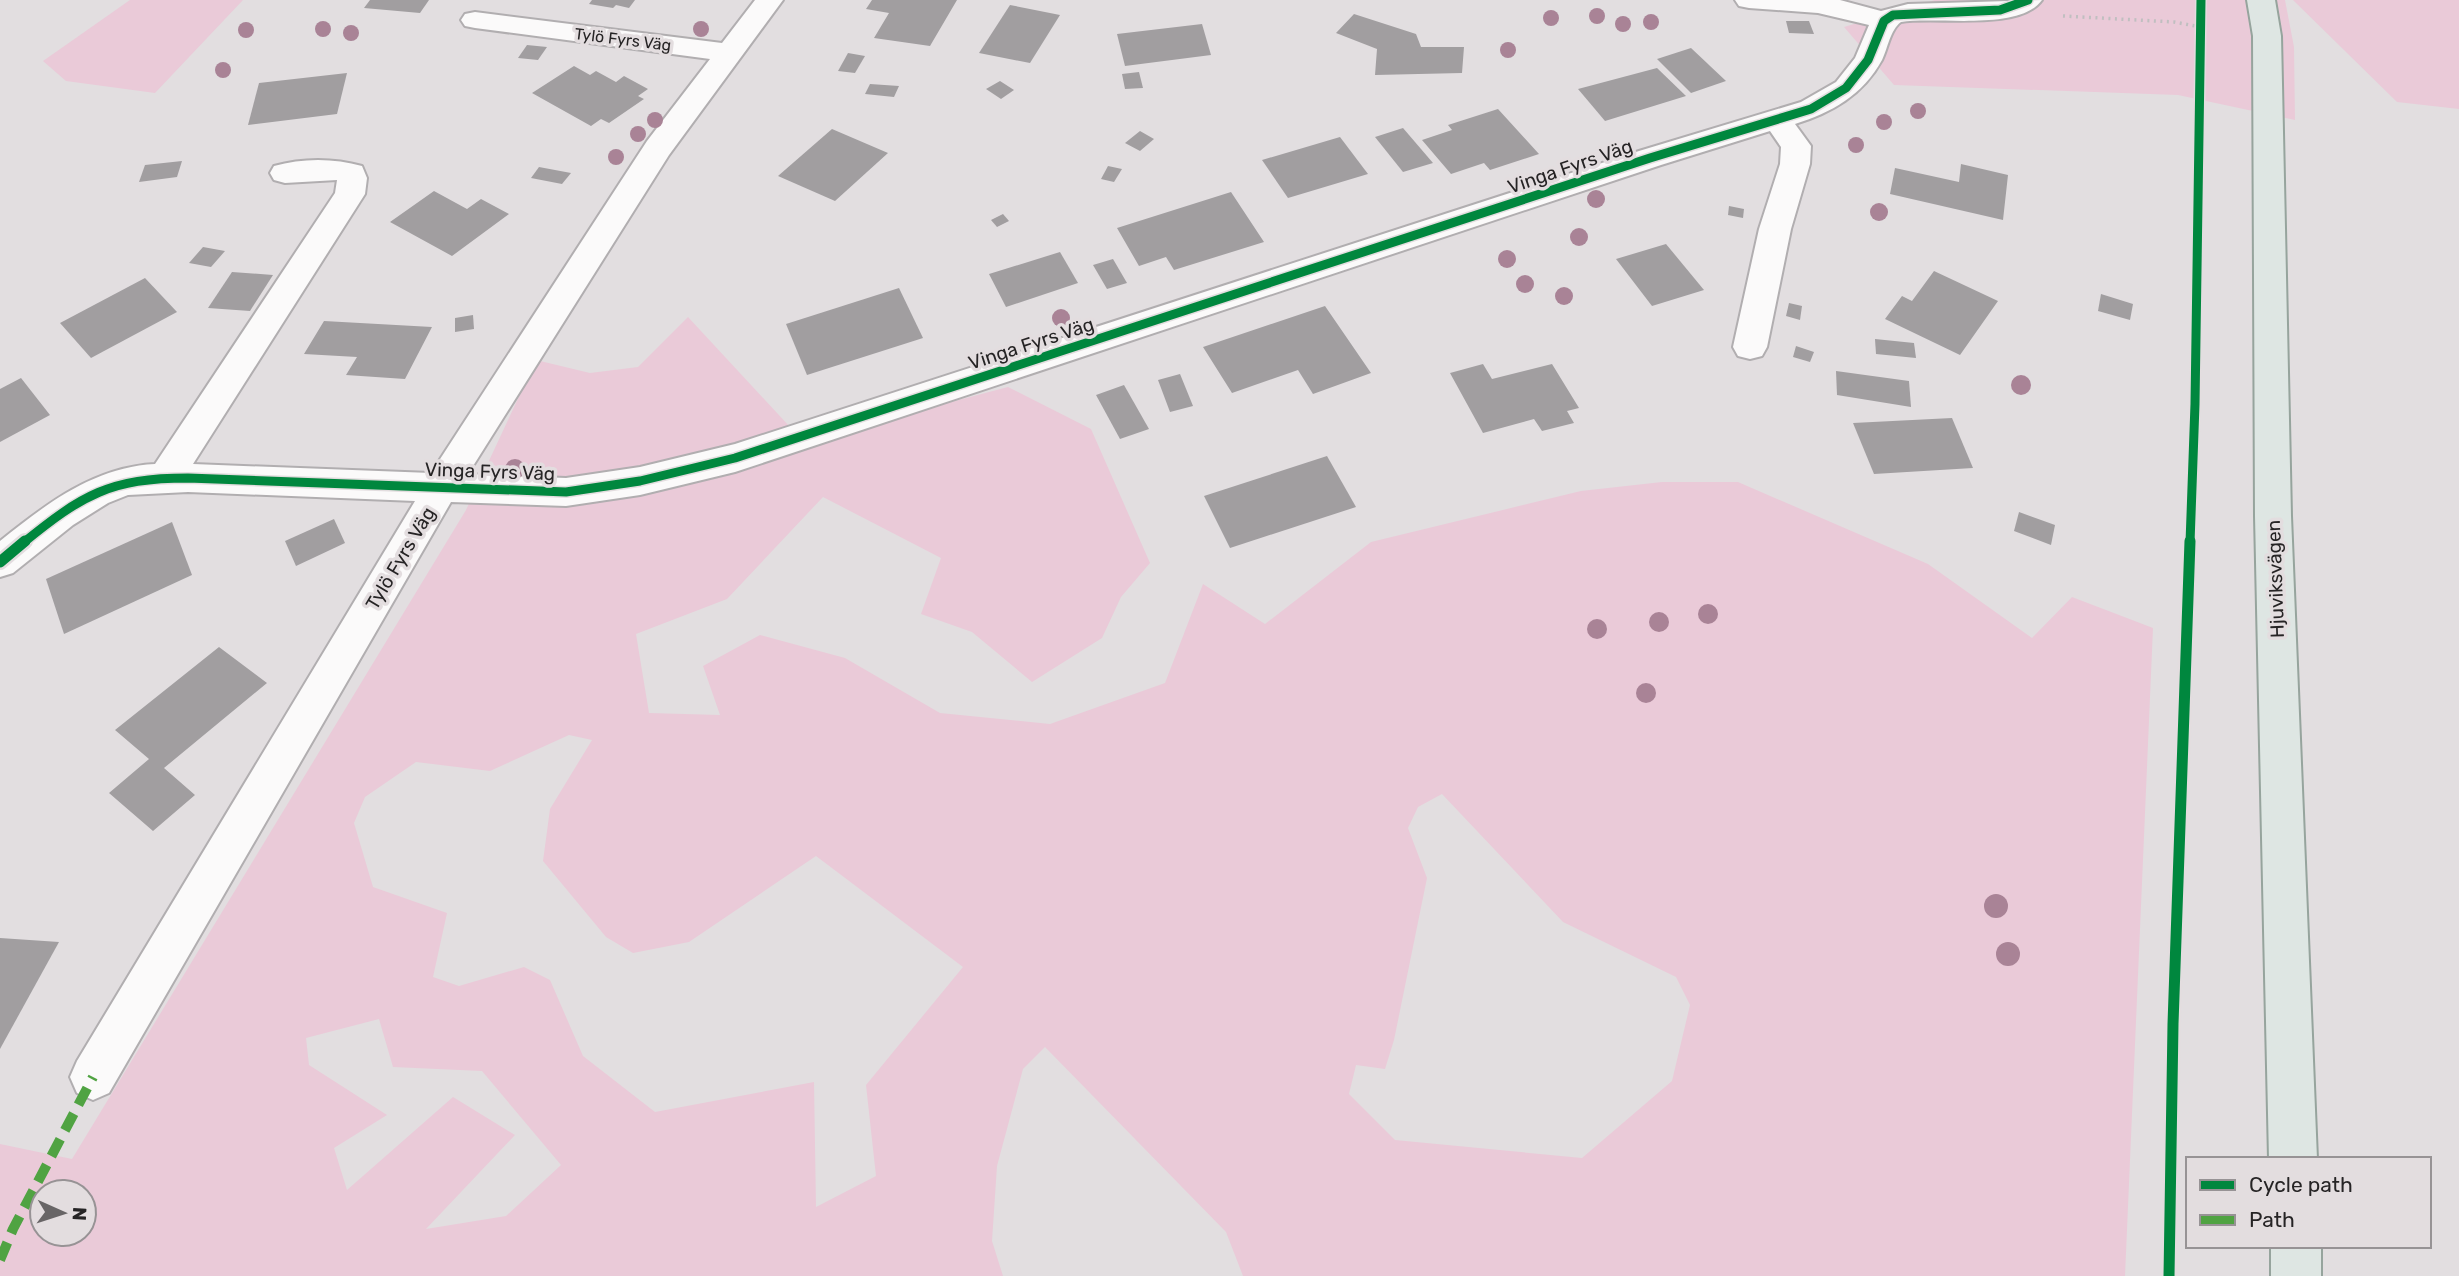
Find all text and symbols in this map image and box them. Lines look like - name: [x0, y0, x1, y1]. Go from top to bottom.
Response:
- street label: Tylö Fyrs Väg: [573, 24, 672, 55]
- street label: Vinga Fyrs Väg: [1505, 134, 1636, 199]
- street label: Vinga Fyrs Väg: [966, 312, 1097, 375]
- street label: Vinga Fyrs Väg: [424, 458, 556, 485]
- street label: Tylö Fyrs Väg: [361, 503, 440, 614]
- street label: Hjuviksvägen: [2262, 520, 2289, 638]
- legend: [2186, 1157, 2431, 1248]
- text: Cycle path: [2249, 1172, 2353, 1197]
- north arrow: [28, 1178, 98, 1248]
- text: N: [68, 1206, 91, 1221]
- text: Path: [2249, 1207, 2295, 1232]

